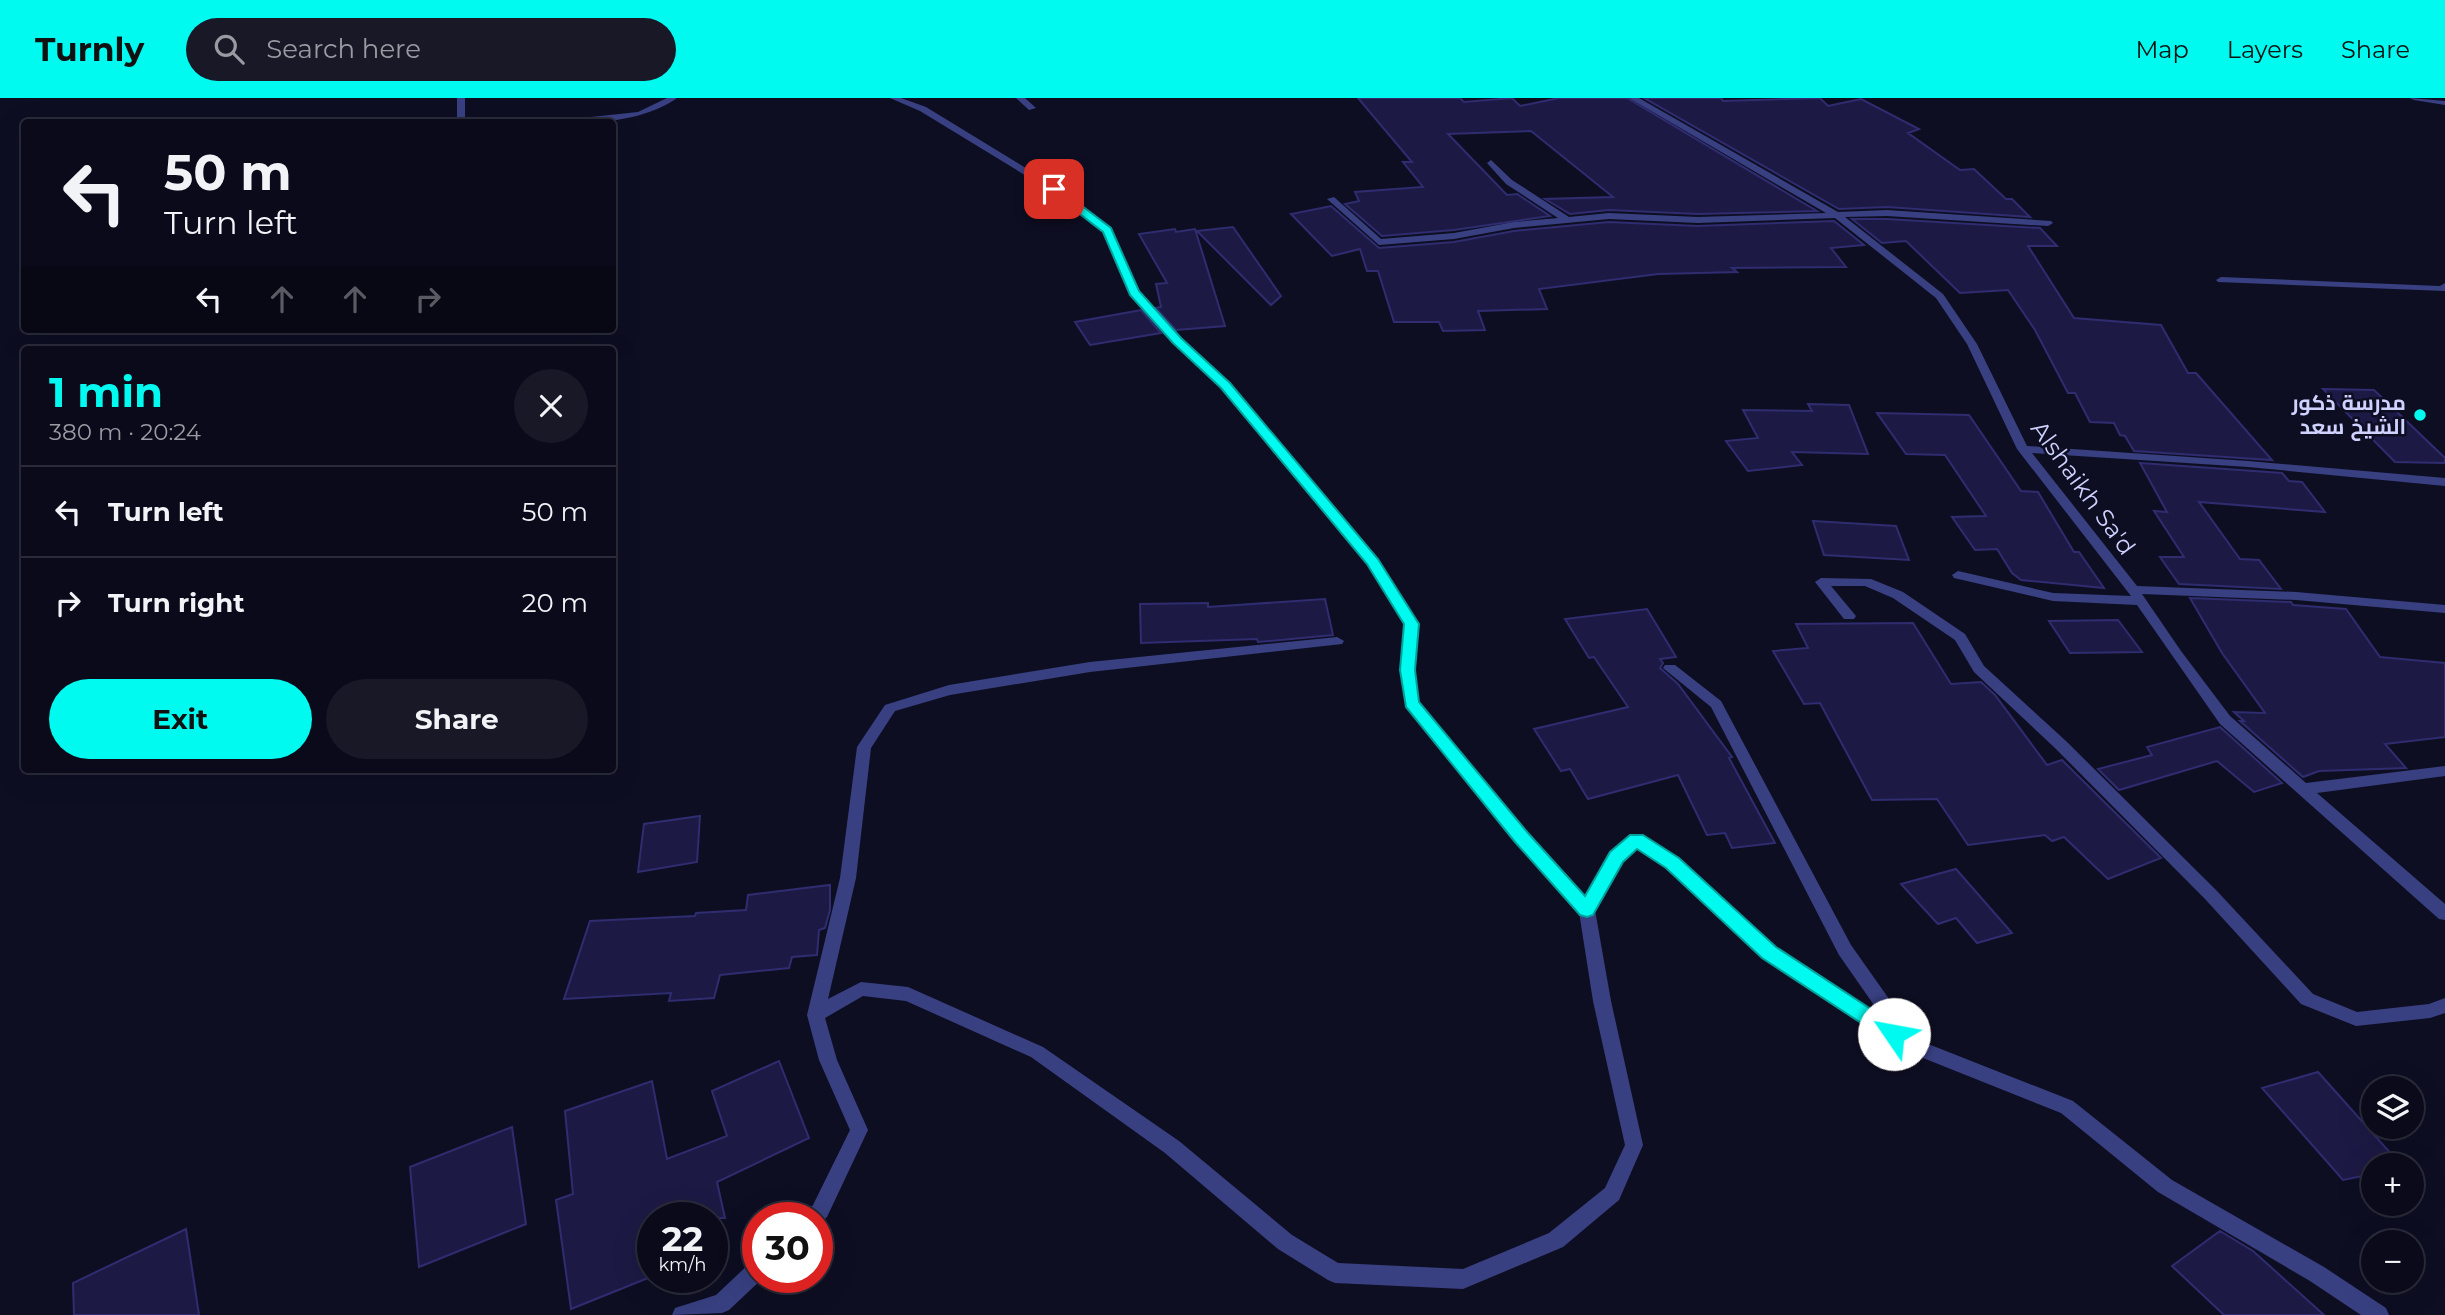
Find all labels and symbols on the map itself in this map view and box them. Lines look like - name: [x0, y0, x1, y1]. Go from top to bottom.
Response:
- pin: [1024, 159, 1084, 219]
- place label: مدرسة ذكور الشيخ سعد: [2291, 390, 2406, 441]
- marker: مدرسة ذكور الشيخ سعد: [2412, 407, 2428, 423]
- street label: Alshaikh Sa'd: [2025, 415, 2142, 560]
- position arrow: [1857, 997, 1931, 1071]
- speed limit sign: 30: [742, 1202, 833, 1293]

